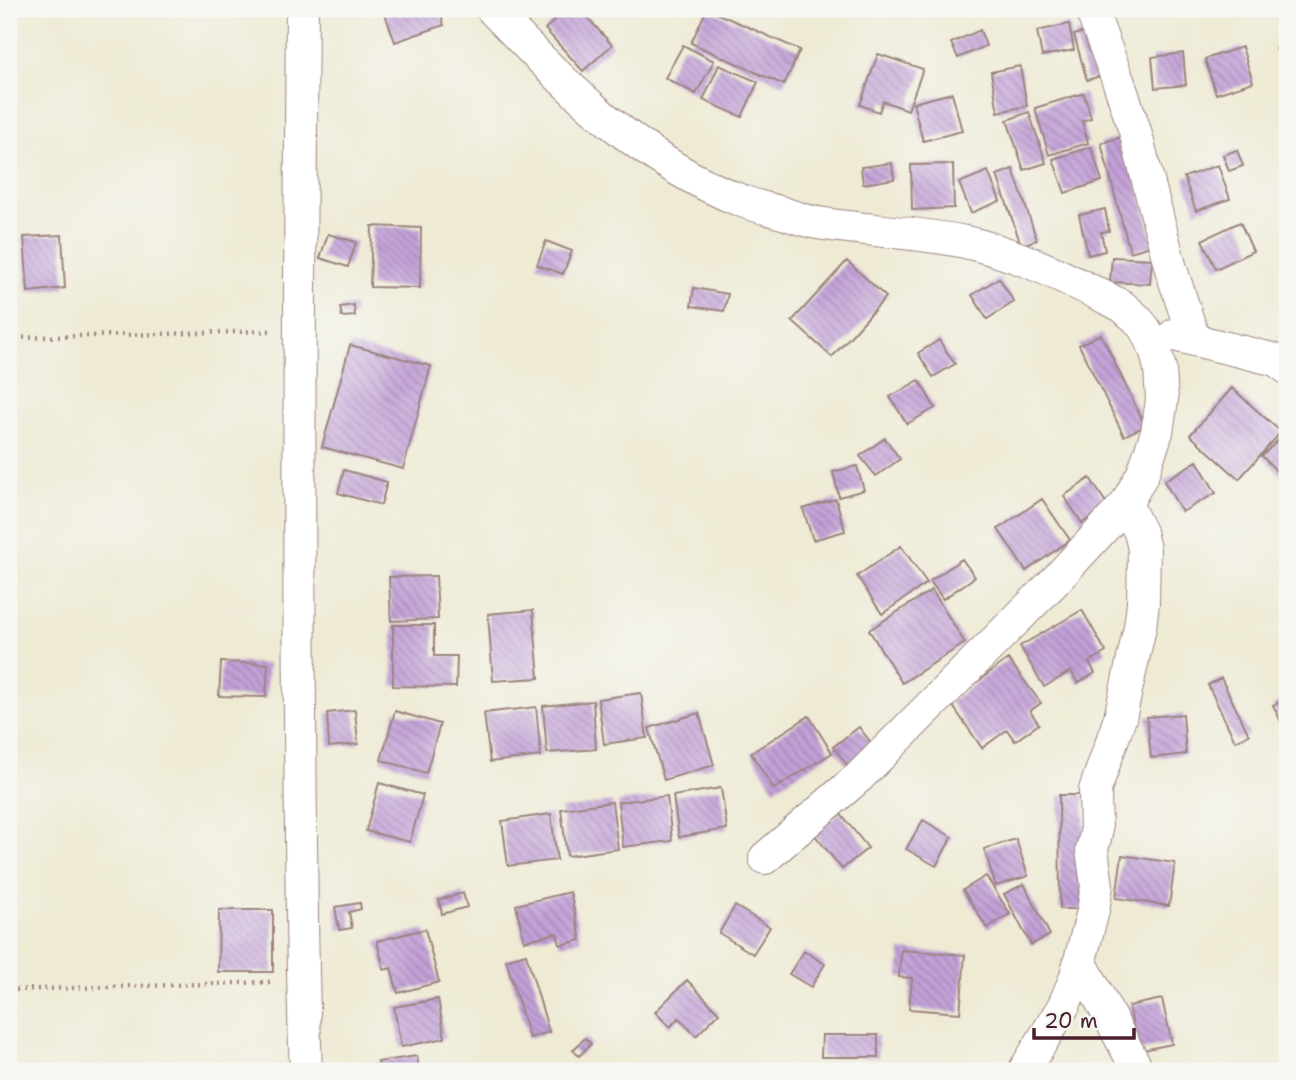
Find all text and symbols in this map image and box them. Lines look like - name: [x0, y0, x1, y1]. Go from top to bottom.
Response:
- scale bar: [1034, 996, 1133, 1040]
- text: 20 m: [1044, 1007, 1098, 1035]

